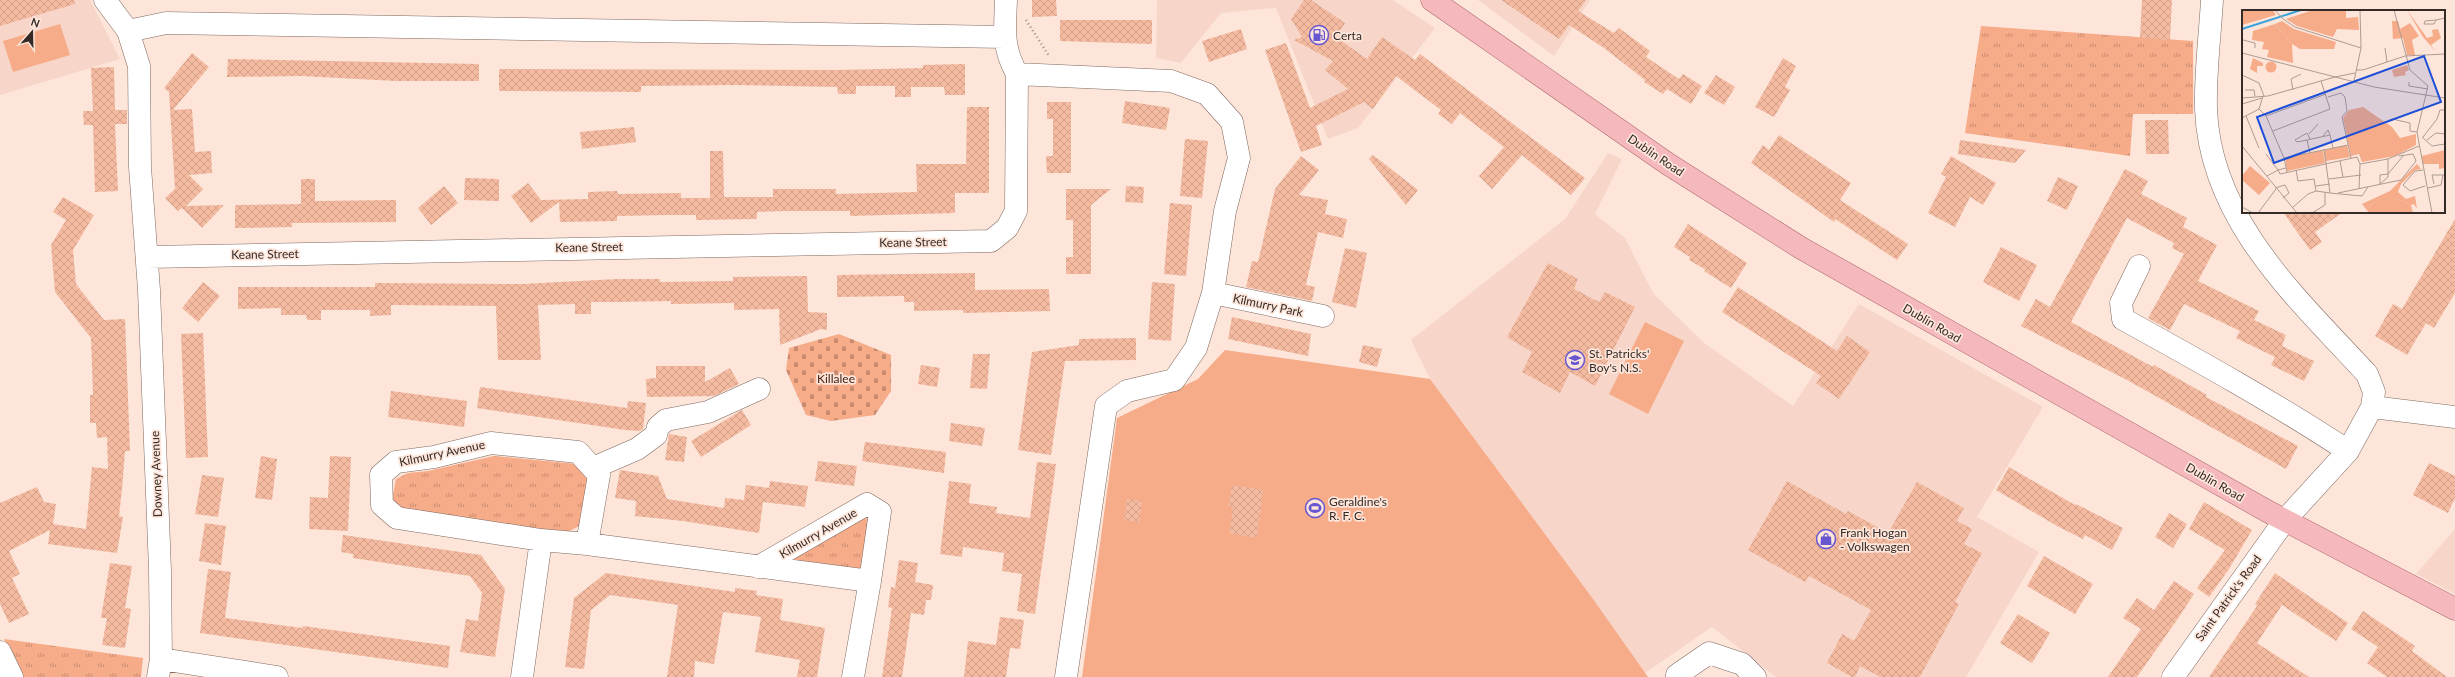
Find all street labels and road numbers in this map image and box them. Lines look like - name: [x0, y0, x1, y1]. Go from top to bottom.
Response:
- street label: Dublin Road: [1625, 131, 1687, 179]
- street label: Keane Street: [879, 234, 948, 250]
- street label: Keane Street: [555, 239, 624, 255]
- street label: Keane Street: [231, 246, 300, 262]
- street label: Kilmurry Park: [1232, 290, 1305, 320]
- street label: Dublin Road: [1900, 300, 1964, 346]
- street label: Downey Avenue: [147, 431, 165, 517]
- street label: Kilmurry Avenue: [398, 437, 486, 469]
- street label: Dublin Road: [2183, 459, 2247, 505]
- street label: Kilmurry Avenue: [776, 505, 860, 561]
- street label: Saint Patrick's Road: [2192, 552, 2264, 644]

